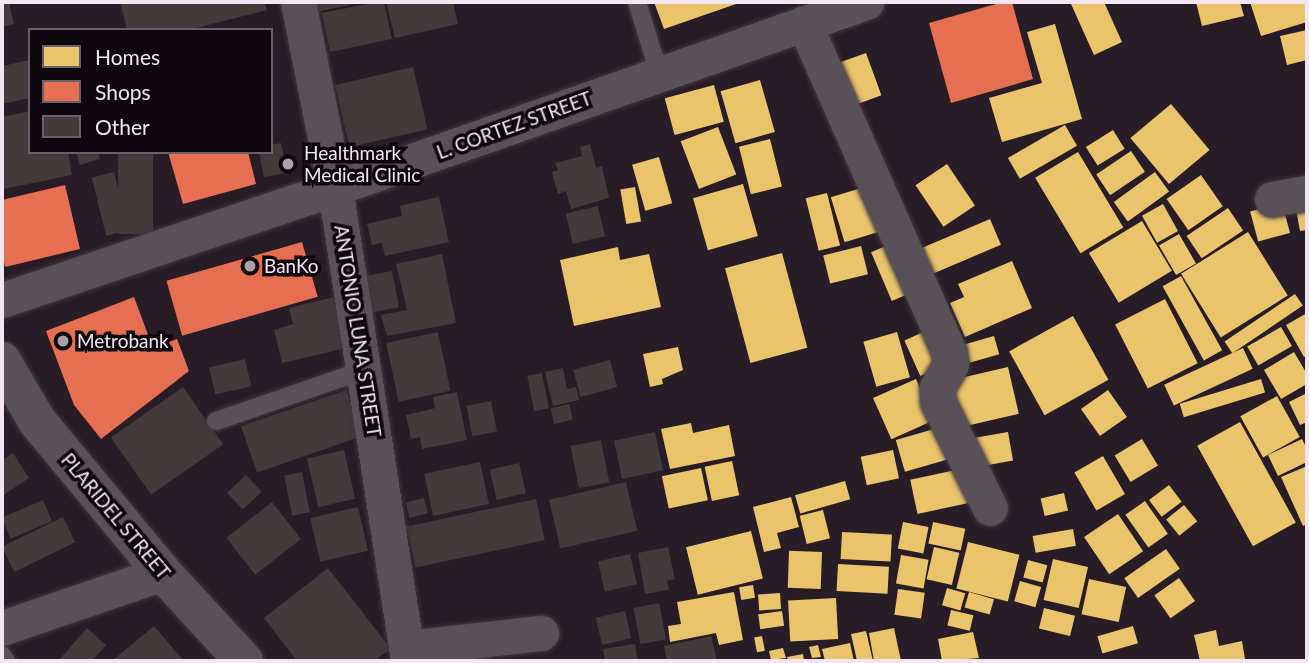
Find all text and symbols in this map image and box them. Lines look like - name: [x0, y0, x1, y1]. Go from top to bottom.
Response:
- legend: [28, 28, 273, 154]
- text: Homes: [95, 44, 160, 69]
- text: Shops: [95, 79, 151, 104]
- street label: L. CORTEZ STREET: [433, 86, 595, 164]
- text: Other: [95, 114, 150, 139]
- place label: Healthmark Medical Clinic: [304, 142, 420, 186]
- marker: Healthmark Medical Clinic: [278, 154, 298, 174]
- street label: ANTONIO LUNA STREET: [330, 223, 386, 439]
- place label: BanKo: [264, 255, 319, 277]
- marker: BanKo: [242, 258, 258, 274]
- place label: Metrobank: [77, 330, 169, 352]
- marker: Metrobank: [55, 333, 71, 349]
- street label: PLARIDEL STREET: [57, 448, 175, 584]

